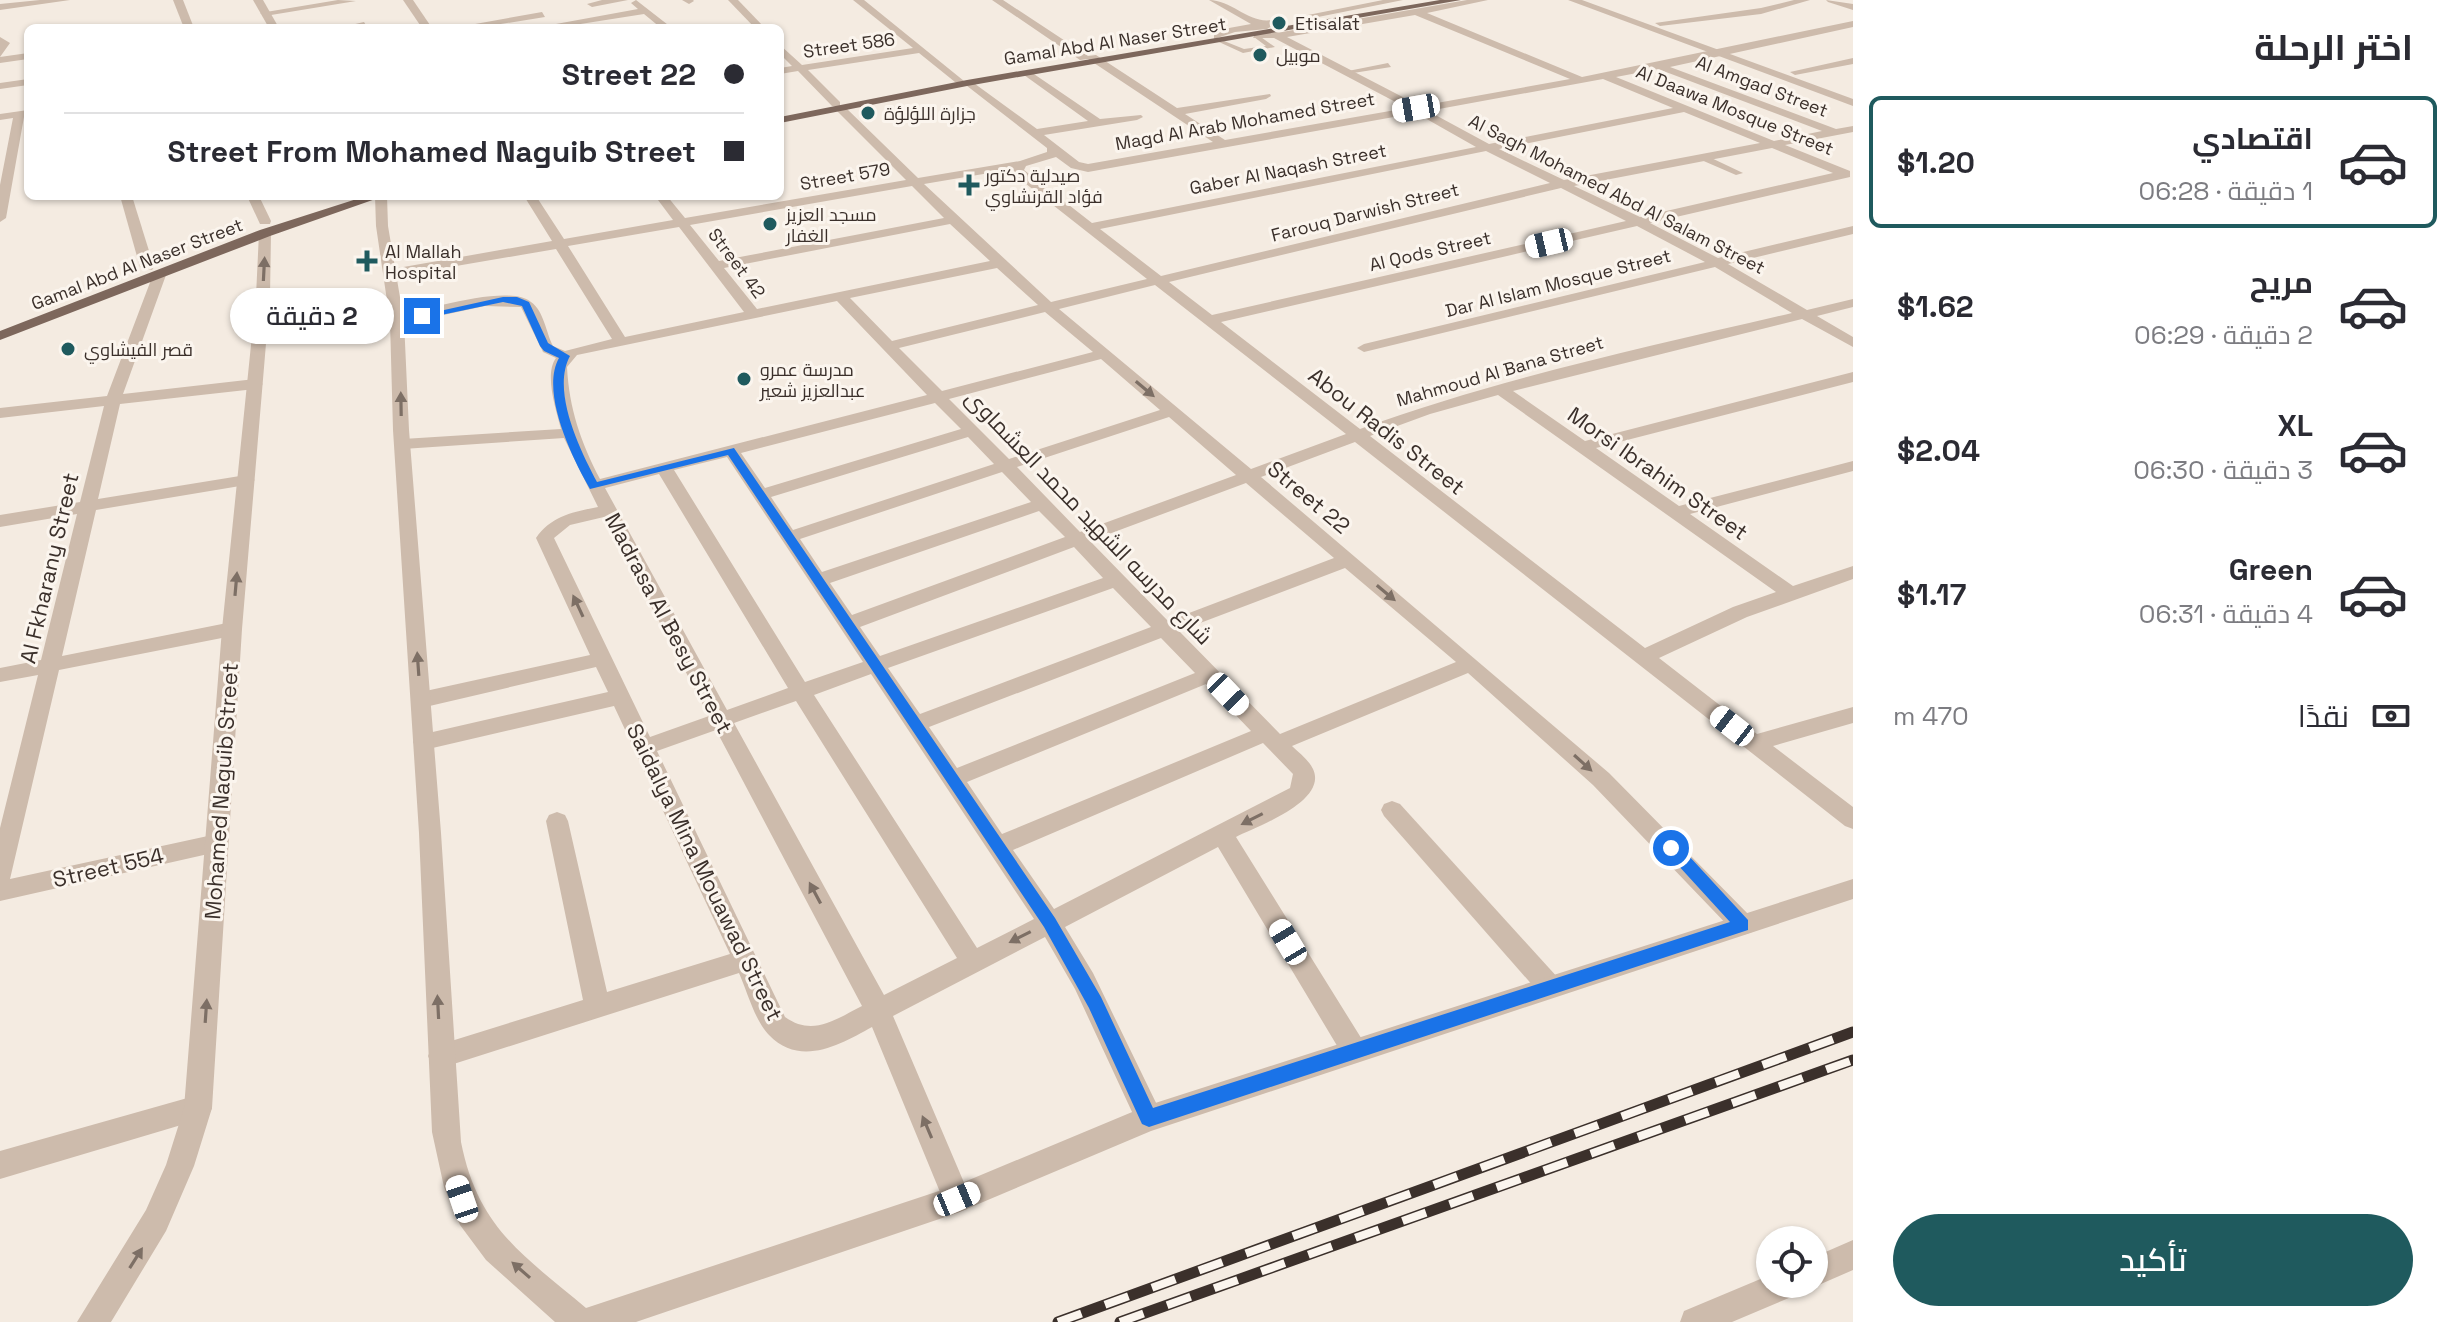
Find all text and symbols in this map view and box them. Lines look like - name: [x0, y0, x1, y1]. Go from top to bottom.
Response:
- street label: Gamal Abd Al Naser Street: [1002, 12, 1228, 70]
- place label: Etisalat: [1295, 12, 1360, 35]
- marker: Etisalat: [1270, 14, 1288, 32]
- text: اختر الرحلة: [2254, 25, 2413, 71]
- street label: Street 586: [802, 27, 896, 63]
- place label: موبيل: [1276, 44, 1321, 67]
- marker: موبيل: [1251, 46, 1269, 64]
- street label: Al Amgad Street: [1693, 50, 1831, 122]
- text: Street 22: [562, 55, 696, 94]
- street label: Al Daawa Mosque Street: [1633, 60, 1837, 160]
- street label: Magd Al Arab Mohamed Street: [1113, 87, 1377, 155]
- car: [1390, 92, 1442, 124]
- place label: جزارة اللؤلؤة: [884, 102, 976, 125]
- marker: جزارة اللؤلؤة: [859, 104, 877, 122]
- street label: Al Sagh Mohamed Abd Al Salam Street: [1465, 109, 1769, 279]
- text: اقتصادي: [2192, 119, 2313, 158]
- icon: car: [2337, 126, 2409, 198]
- text: Street From Mohamed Naguib Street: [168, 132, 696, 171]
- street label: Gaber Al Naqash Street: [1188, 139, 1388, 199]
- text: $1.20: [1897, 143, 1975, 182]
- street label: Street 579: [798, 157, 892, 195]
- place label: صيدلية دكتور فؤاد القرنشاوي: [984, 164, 1103, 211]
- text: 1 دقيقة · 06:28: [2139, 174, 2313, 208]
- marker: صيدلية دكتور فؤاد القرنشاوي: [960, 176, 978, 194]
- street label: Farouq Darwish Street: [1269, 178, 1461, 246]
- place label: مسجد العزيز الغفار: [785, 203, 876, 247]
- street label: Gamal Abd Al Naser Street: [28, 213, 246, 315]
- marker: مسجد العزيز الغفار: [761, 215, 779, 233]
- street label: Street 42: [703, 223, 771, 303]
- street label: Al Qods Street: [1367, 226, 1493, 276]
- car: [1523, 226, 1575, 260]
- place label: Al Mallah Hospital: [385, 240, 462, 284]
- street label: Dar Al Islam Mosque Street: [1443, 244, 1673, 322]
- marker: Al Mallah Hospital: [356, 250, 378, 272]
- one-way arrow: [258, 256, 271, 282]
- text: مريح: [2250, 263, 2313, 302]
- icon: car: [2337, 270, 2409, 342]
- text: $1.62: [1897, 287, 1974, 326]
- callout: 2 دقيقة: [230, 288, 394, 344]
- route end: [404, 298, 440, 334]
- text: 2 دقيقة: [266, 299, 358, 333]
- text: 2 دقيقة · 06:29: [2134, 318, 2313, 352]
- street label: Mahmoud Al Bana Street: [1394, 330, 1606, 412]
- place label: قصر الفيشاوي: [84, 338, 193, 364]
- marker: قصر الفيشاوي: [59, 340, 77, 358]
- place label: مدرسة عمرو عبدالعزيز شعير: [759, 358, 866, 402]
- street label: Abou Radis Street: [1303, 361, 1471, 501]
- marker: مدرسة عمرو عبدالعزيز شعير: [735, 370, 753, 388]
- one-way arrow: [1135, 380, 1155, 397]
- street label: شارع مدرسه الشهيد محمد العشماوى: [959, 384, 1218, 651]
- one-way arrow: [395, 391, 407, 416]
- street label: Morsi Ibrahim Street: [1562, 400, 1754, 546]
- text: XL: [2277, 406, 2313, 445]
- icon: car: [2337, 414, 2409, 486]
- text: $2.04: [1897, 431, 1980, 470]
- text: 3 دقيقة · 06:30: [2133, 453, 2313, 487]
- street label: Street 22: [1262, 454, 1356, 540]
- street label: Al Fkharany Street: [13, 470, 85, 666]
- street label: Madrasa Al Besy Street: [599, 508, 739, 738]
- text: Green: [2229, 550, 2313, 589]
- icon: car: [2337, 558, 2409, 630]
- one-way arrow: [230, 571, 243, 596]
- text: $1.17: [1897, 575, 1966, 614]
- one-way arrow: [1376, 584, 1396, 601]
- one-way arrow: [571, 595, 585, 618]
- text: 4 دقيقة · 06:31: [2139, 597, 2313, 631]
- one-way arrow: [411, 651, 424, 676]
- street label: Mohamed Naguib Street: [198, 662, 244, 920]
- car: [1203, 668, 1253, 720]
- icon: cash: [2369, 694, 2413, 738]
- text: نقدًا: [2298, 697, 2349, 736]
- text: 470 m: [1893, 699, 1969, 733]
- car: [1706, 702, 1758, 750]
- street label: Saidalya Mina Mouawad Street: [621, 719, 789, 1025]
- one-way arrow: [1573, 754, 1593, 771]
- one-way arrow: [1240, 812, 1263, 825]
- route start: [1653, 830, 1689, 866]
- street label: Street 554: [50, 841, 166, 893]
- one-way arrow: [808, 881, 821, 904]
- car: [1265, 915, 1311, 969]
- one-way arrow: [1009, 931, 1032, 944]
- one-way arrow: [432, 994, 445, 1019]
- one-way arrow: [200, 998, 213, 1023]
- one-way arrow: [920, 1115, 933, 1139]
- car: [443, 1172, 481, 1226]
- car: [930, 1179, 984, 1219]
- button: تأكيد: [1893, 1214, 2413, 1306]
- map controls: [1756, 1226, 1828, 1298]
- button: locate: [1756, 1226, 1828, 1298]
- one-way arrow: [129, 1247, 143, 1269]
- one-way arrow: [511, 1262, 530, 1280]

